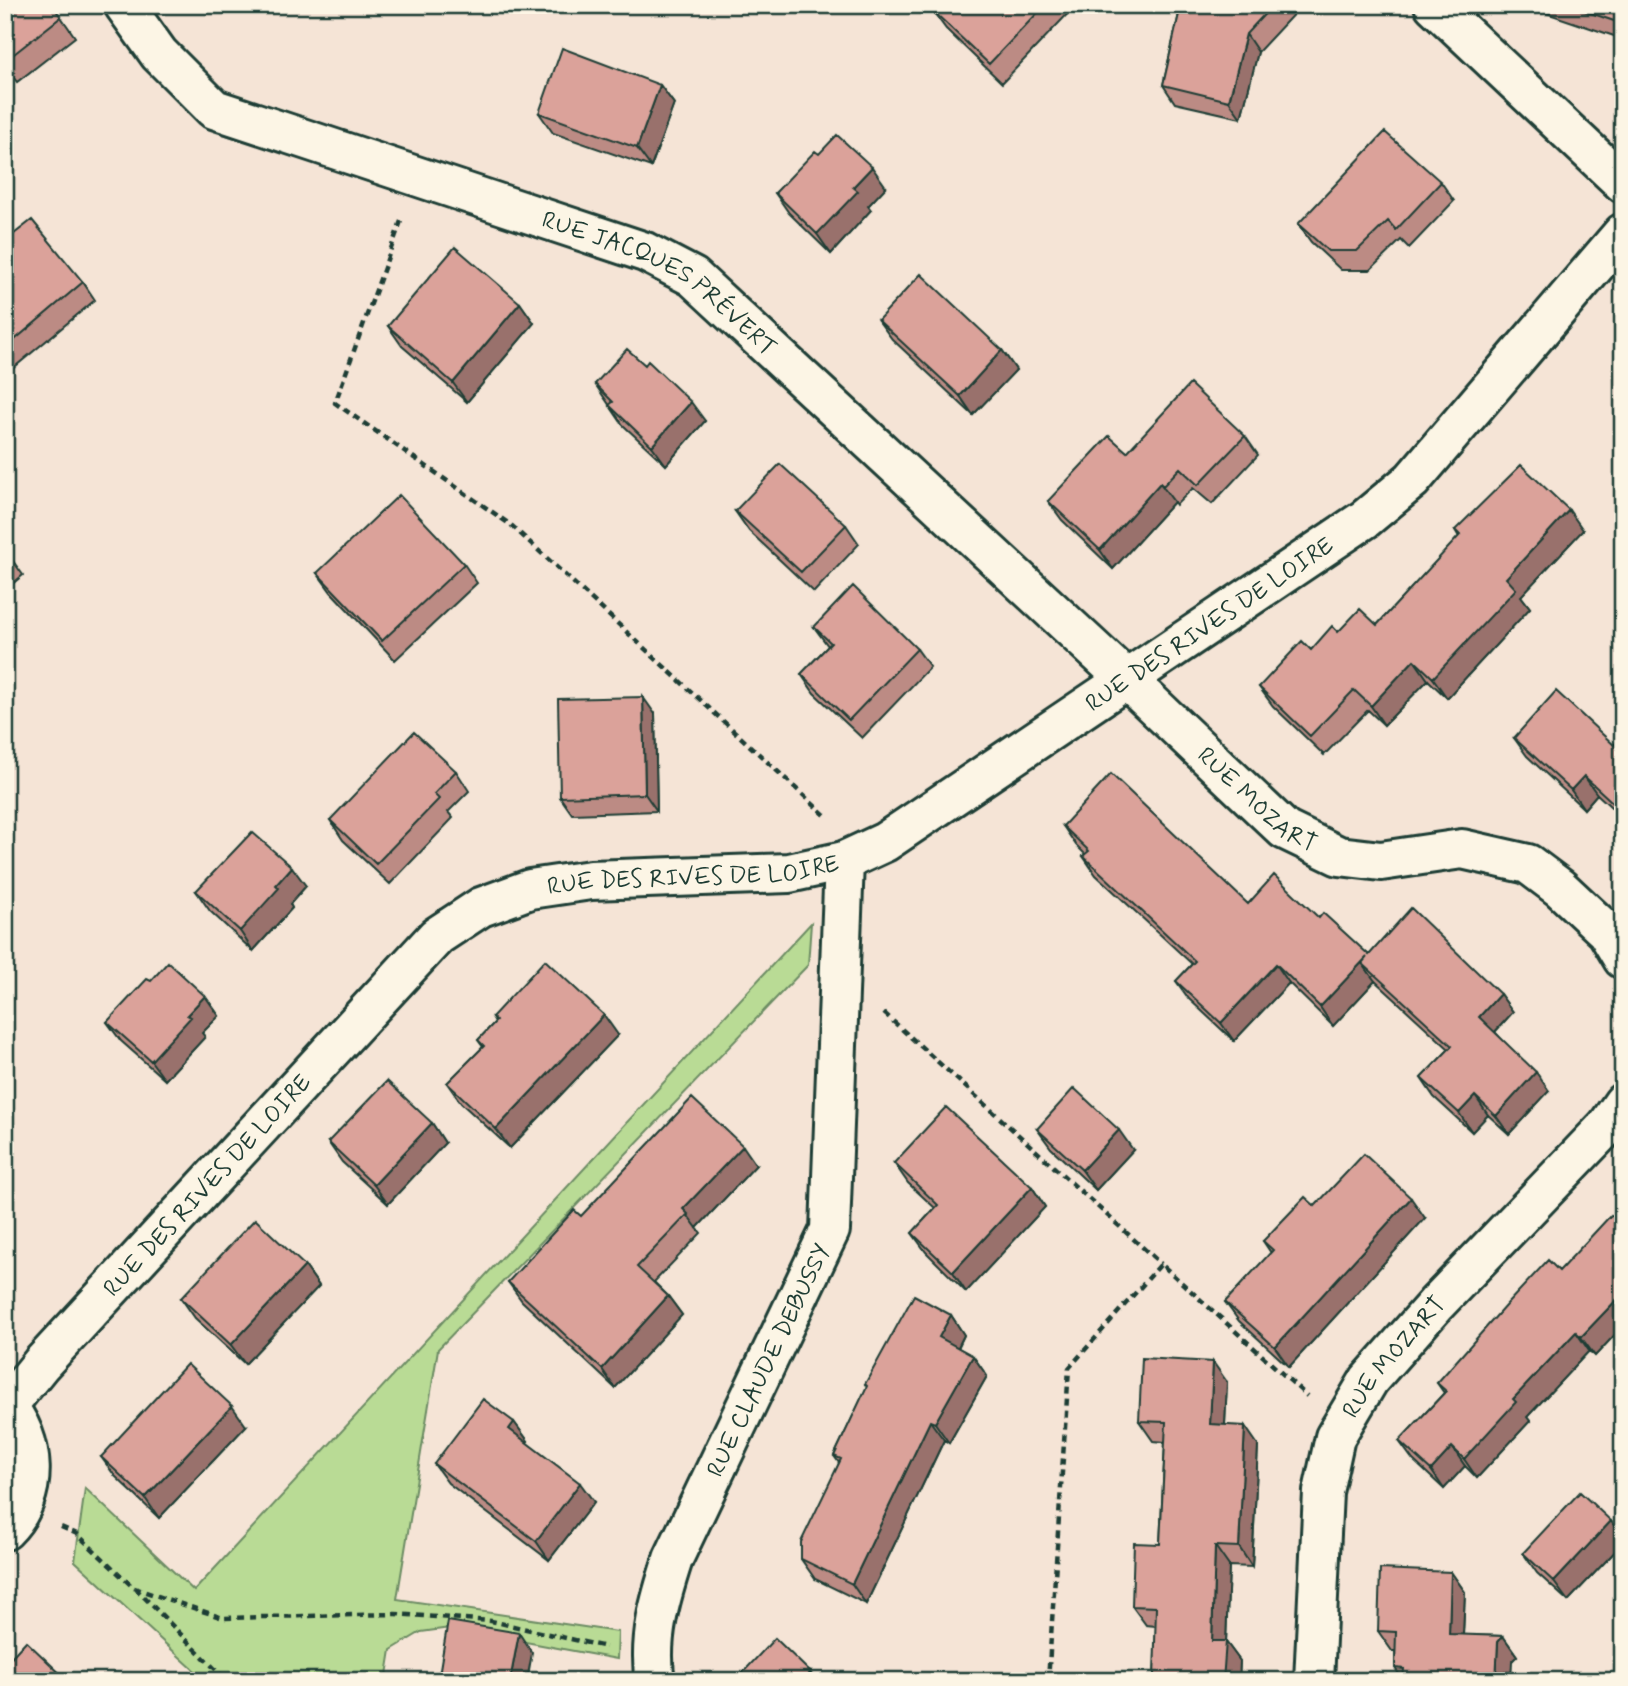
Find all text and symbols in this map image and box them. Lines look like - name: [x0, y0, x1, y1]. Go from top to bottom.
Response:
- street label: RUE JACQUES PRÉVERT: [538, 205, 783, 364]
- street label: RUE DES RIVES DE LOIRE: [1080, 530, 1340, 720]
- street label: RUE MOZART: [1190, 741, 1322, 860]
- street label: RUE DES RIVES DE LOIRE: [545, 849, 842, 903]
- street label: RUE DES RIVES DE LOIRE: [97, 1068, 319, 1304]
- street label: RUE CLAUDE DEBUSSY: [700, 1239, 838, 1482]
- street label: RUE MOZART: [1336, 1290, 1453, 1424]

